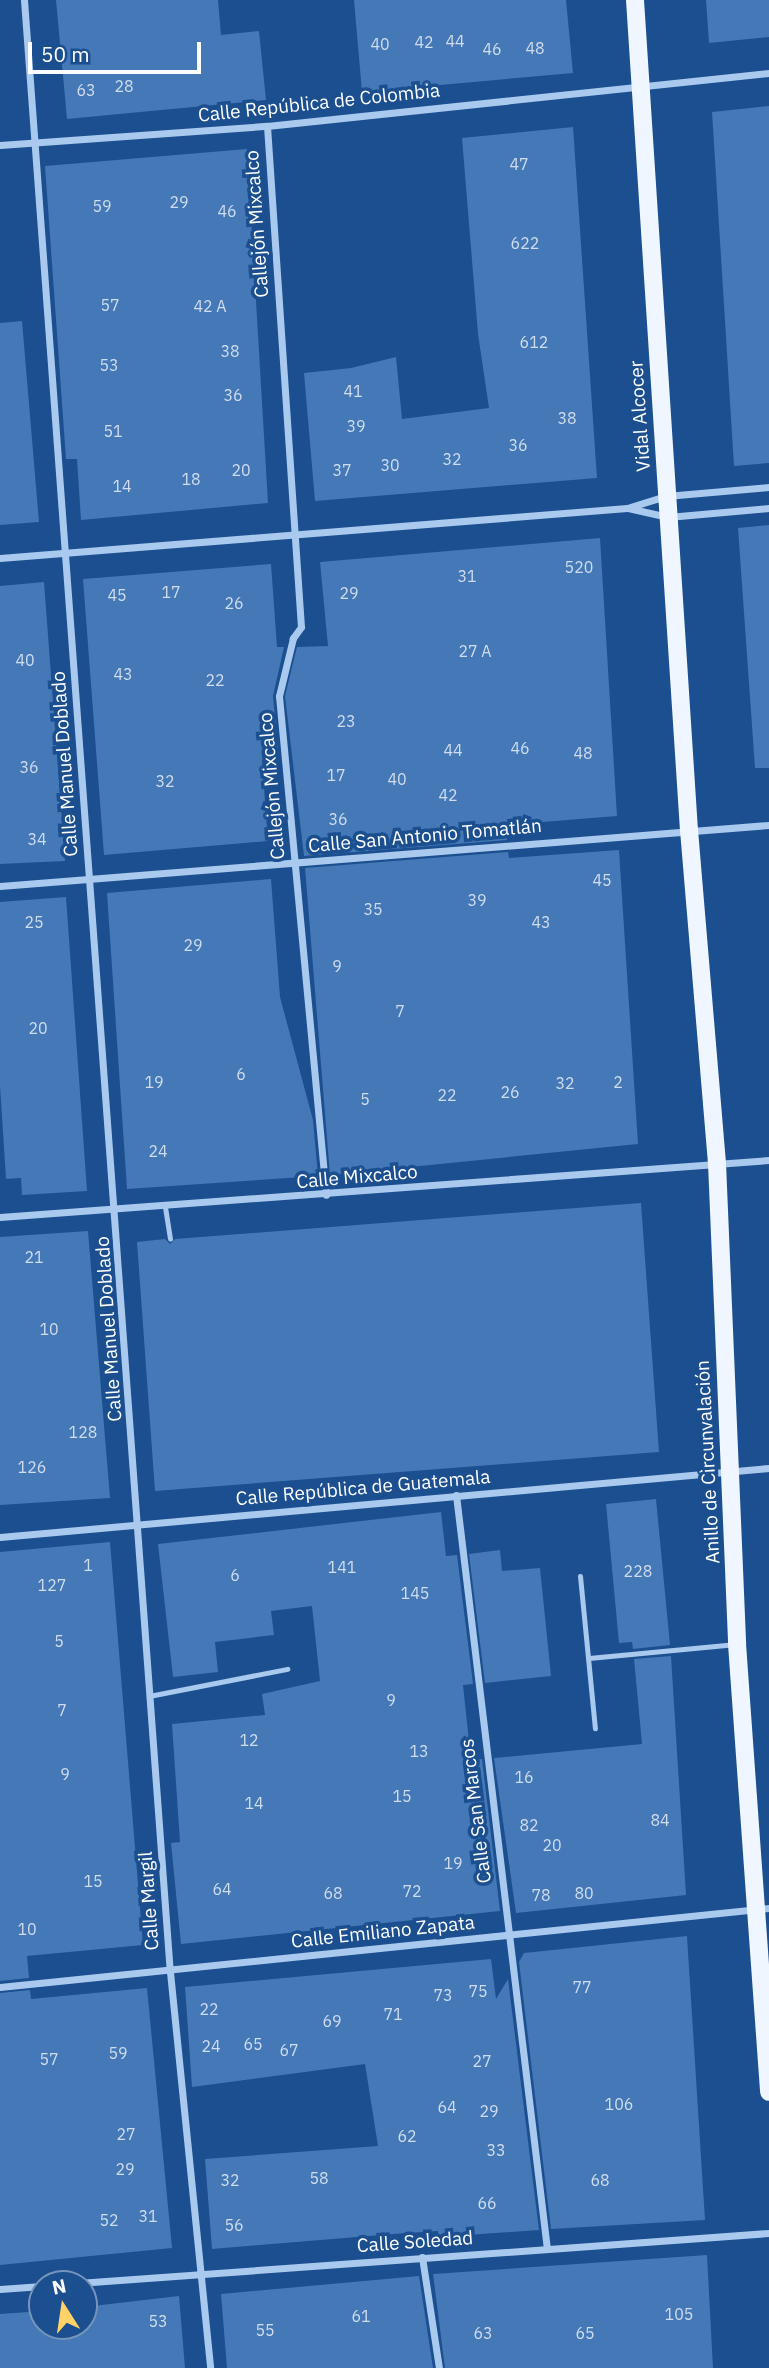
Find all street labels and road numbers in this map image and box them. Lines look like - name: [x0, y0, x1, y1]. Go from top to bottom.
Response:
- street label: Calle República de Colombia: [197, 79, 441, 127]
- street label: Callejón Mixcalco: [240, 149, 274, 299]
- street label: Vidal Alcocer: [625, 360, 655, 472]
- street label: Calle Manuel Doblado: [47, 671, 83, 857]
- street label: Callejón Mixcalco: [254, 711, 290, 861]
- street label: Calle San Antonio Tomatlán: [307, 814, 543, 858]
- street label: Calle Mixcalco: [295, 1160, 419, 1194]
- street label: Calle Manuel Doblado: [91, 1236, 127, 1422]
- street label: Anillo de Circunvalación: [691, 1360, 725, 1564]
- street label: Calle República de Guatemala: [235, 1466, 491, 1510]
- street label: Calle San Marcos: [456, 1737, 496, 1885]
- street label: Calle Margil: [134, 1851, 164, 1951]
- street label: Calle Emiliano Zapata: [290, 1911, 476, 1953]
- street label: Calle Soledad: [356, 2227, 474, 2257]

